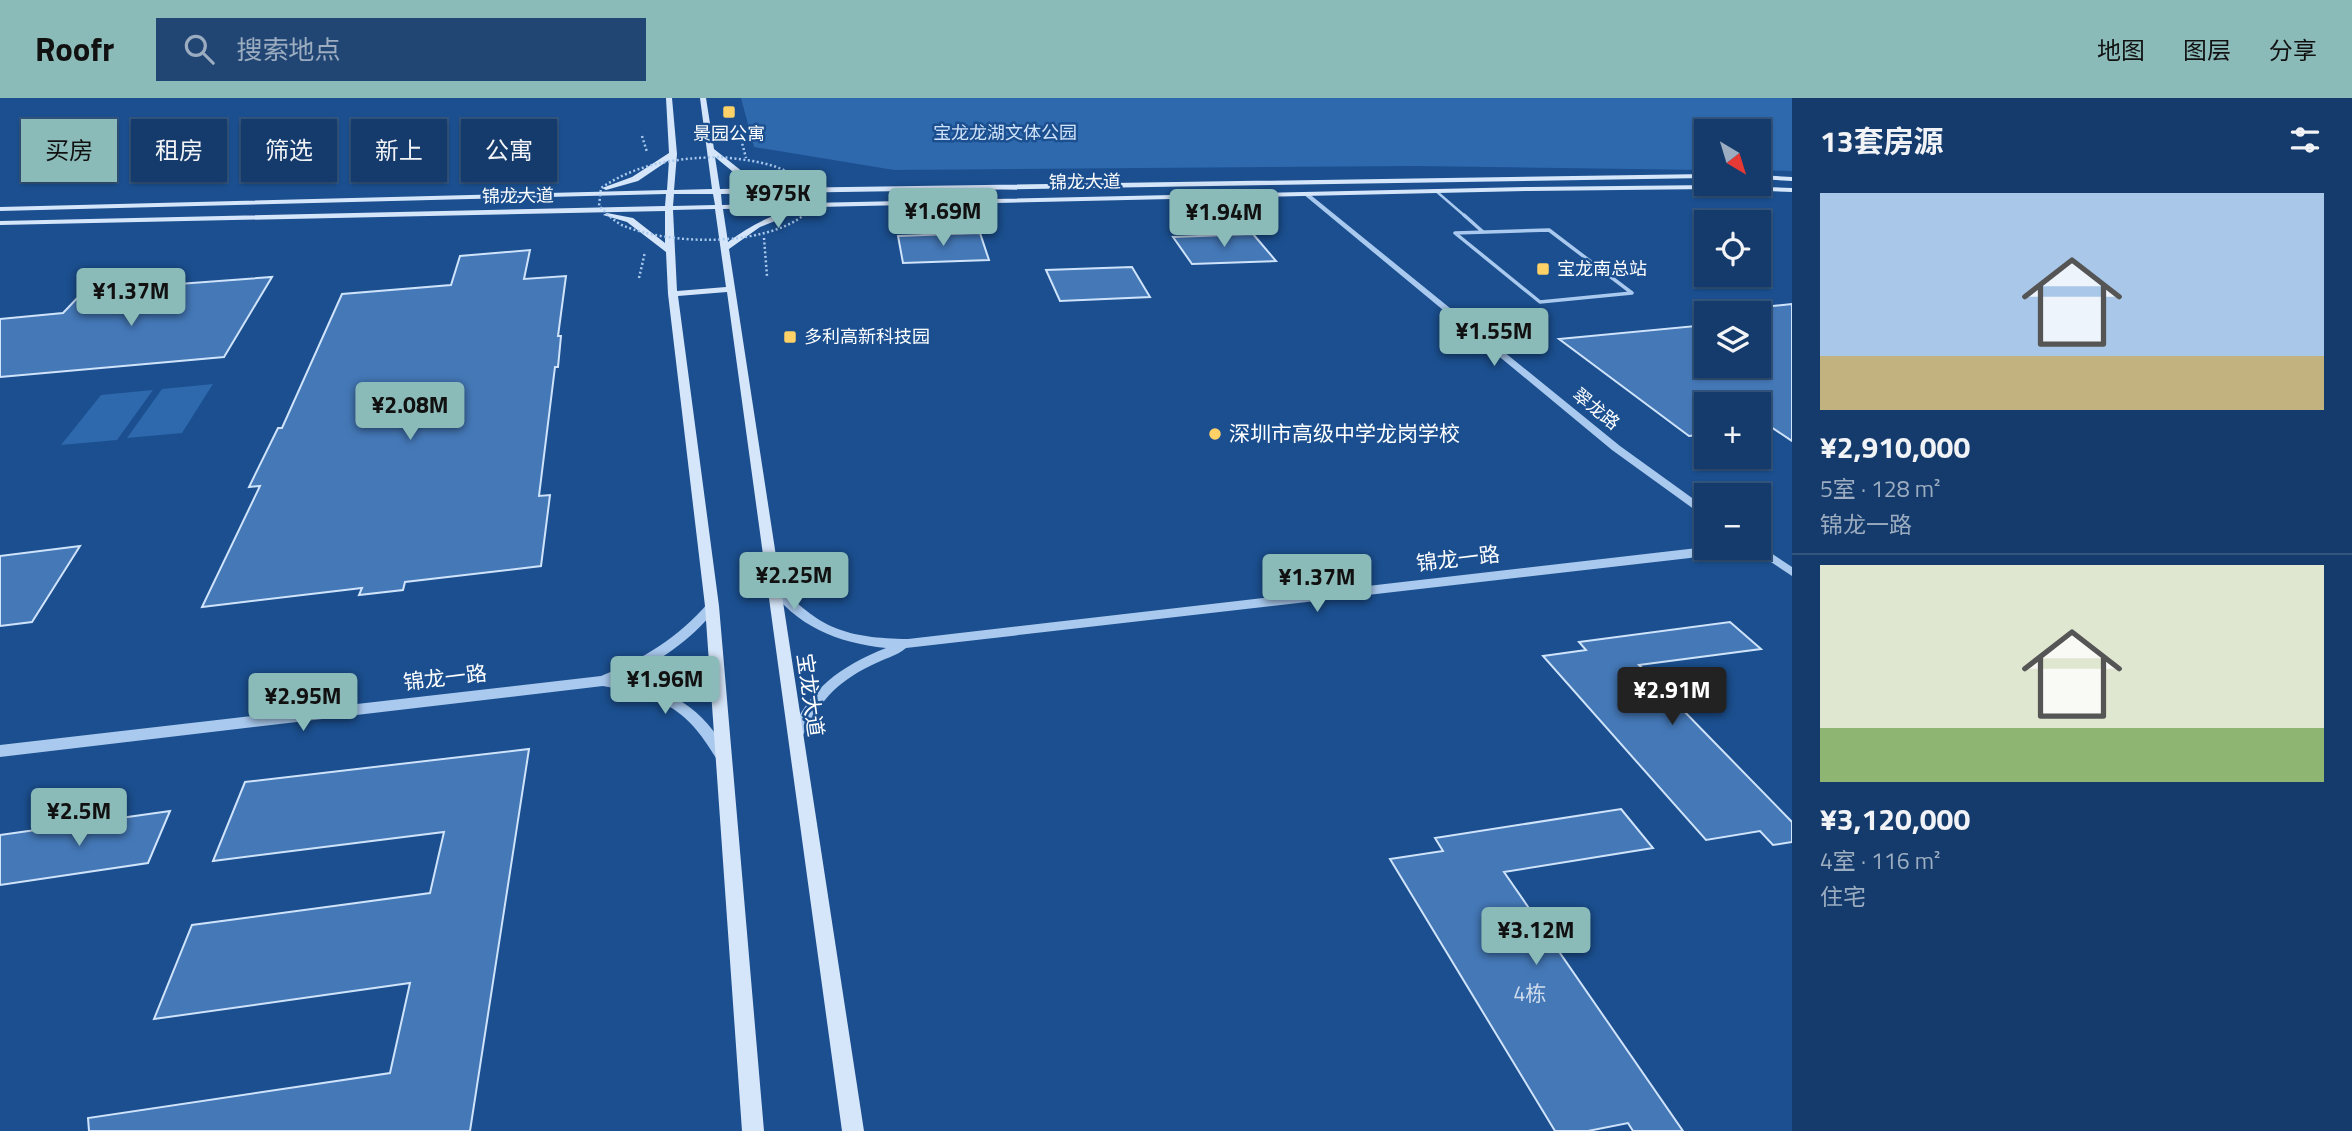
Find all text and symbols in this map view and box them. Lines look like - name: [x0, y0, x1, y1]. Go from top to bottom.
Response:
- search box: [156, 18, 646, 81]
- text: Roofr: [35, 24, 114, 74]
- icon: search: [180, 30, 218, 68]
- text: 搜索地点: [236, 30, 340, 69]
- text: 地图: [2097, 32, 2145, 68]
- text: 图层: [2183, 32, 2231, 68]
- text: 分享: [2269, 32, 2317, 68]
- marker: 景园公寓: [721, 104, 737, 120]
- text: 13套房源: [1820, 118, 1944, 164]
- chip: 买房: [21, 119, 117, 182]
- chip: 租房: [131, 119, 227, 182]
- chip: 筛选: [241, 119, 337, 182]
- chip: 新上: [351, 119, 447, 182]
- chip: 公寓: [461, 119, 557, 182]
- park label: 宝龙龙湖文体公园: [933, 119, 1077, 146]
- north arrow: [1694, 119, 1771, 196]
- map controls: [1694, 119, 1771, 560]
- place label: 景园公寓: [693, 120, 765, 147]
- icon: filters: [2286, 121, 2324, 159]
- street label: 锦龙大道: [1049, 167, 1121, 196]
- pin: ¥975K: [729, 170, 827, 230]
- text: ¥975K: [745, 175, 811, 210]
- street label: 锦龙大道: [482, 181, 554, 210]
- pin: ¥1.69M: [886, 188, 1000, 248]
- pin: ¥1.94M: [1167, 190, 1281, 249]
- text: ¥1.69M: [904, 193, 982, 228]
- text: ¥1.94M: [1185, 194, 1263, 229]
- button: locate: [1694, 210, 1771, 287]
- icon: home: [2009, 239, 2135, 365]
- place label: 宝龙南总站: [1557, 255, 1647, 282]
- marker: 宝龙南总站: [1535, 261, 1551, 277]
- pin: ¥1.37M: [74, 268, 188, 328]
- text: ¥1.37M: [92, 273, 170, 308]
- button: layers: [1694, 301, 1771, 378]
- pin: ¥1.55M: [1437, 308, 1551, 368]
- text: ¥1.55M: [1455, 313, 1533, 348]
- place label: 多利高新科技园: [804, 323, 930, 350]
- marker: 多利高新科技园: [782, 329, 798, 345]
- street label: 翠龙路: [1567, 381, 1626, 436]
- pin: ¥2.08M: [353, 382, 467, 442]
- text: ¥2.08M: [371, 387, 449, 422]
- button: +: [1694, 392, 1771, 469]
- place label: 深圳市高级中学龙岗学校: [1229, 417, 1460, 449]
- text: ¥2,910,000: [1820, 424, 1970, 470]
- marker: 深圳市高级中学龙岗学校: [1207, 426, 1223, 442]
- text: 5室 · 128 m²: [1820, 471, 1940, 506]
- button: −: [1694, 483, 1771, 560]
- text: 锦龙一路: [1820, 507, 1912, 542]
- street label: 锦龙一路: [1414, 537, 1502, 579]
- pin: ¥2.25M: [737, 552, 851, 612]
- pin: ¥1.37M: [1260, 554, 1374, 614]
- text: ¥2.25M: [755, 557, 833, 592]
- text: ¥1.37M: [1278, 559, 1356, 594]
- icon: home: [2009, 611, 2135, 737]
- street label: 宝龙大道: [789, 651, 833, 739]
- street label: 锦龙一路: [401, 656, 489, 698]
- pin: ¥1.96M: [608, 656, 722, 716]
- text: ¥1.96M: [626, 661, 704, 696]
- pin: ¥2.91M: [1615, 668, 1729, 727]
- text: ¥2.91M: [1633, 672, 1711, 707]
- pin: ¥2.95M: [246, 674, 360, 733]
- text: ¥2.95M: [264, 678, 342, 713]
- pin: ¥2.5M: [30, 788, 128, 848]
- text: ¥2.5M: [47, 793, 111, 828]
- text: ¥3,120,000: [1820, 796, 1970, 842]
- text: 4室 · 116 m²: [1820, 843, 1940, 878]
- text: 住宅: [1820, 879, 1866, 914]
- pin: ¥3.12M: [1479, 908, 1593, 967]
- text: ¥3.12M: [1497, 912, 1575, 947]
- house number: 4栋: [1514, 977, 1546, 1009]

